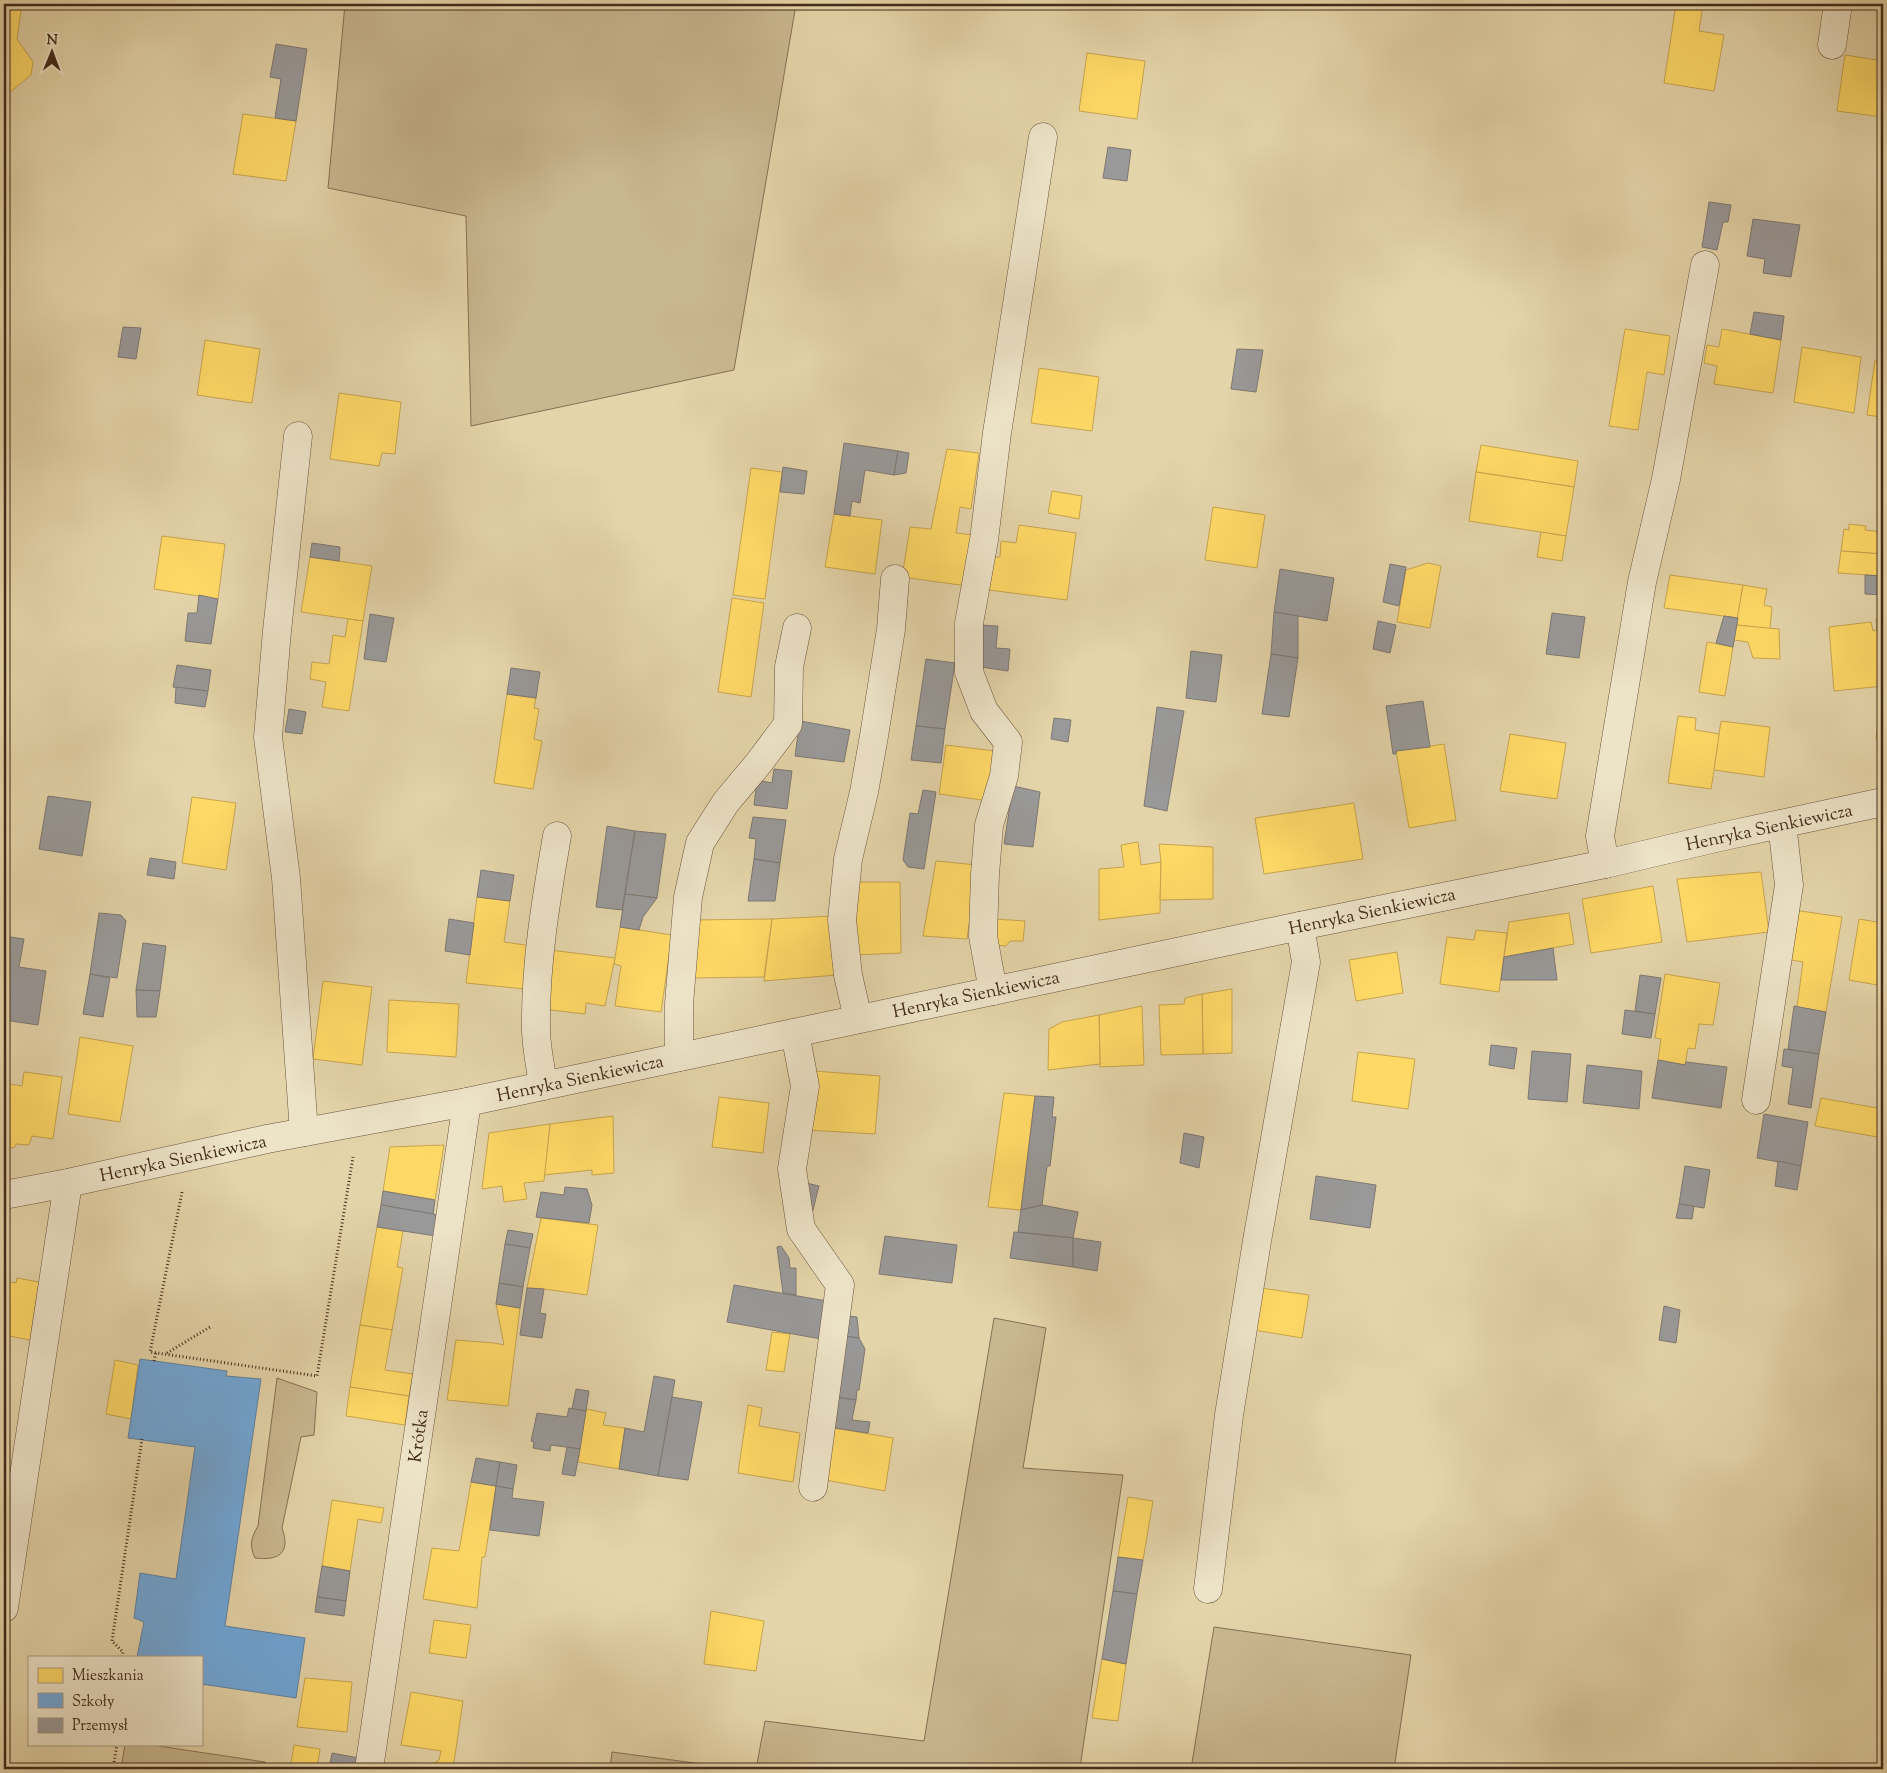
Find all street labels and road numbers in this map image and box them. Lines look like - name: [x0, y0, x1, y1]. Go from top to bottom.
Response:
- street label: Henryka Sienkiewicza: [1684, 799, 1855, 859]
- street label: Henryka Sienkiewicza: [1287, 883, 1458, 943]
- street label: Henryka Sienkiewicza: [891, 966, 1062, 1026]
- street label: Henryka Sienkiewicza: [495, 1050, 666, 1110]
- street label: Henryka Sienkiewicza: [98, 1130, 269, 1190]
- street label: Krótka: [403, 1408, 437, 1465]

